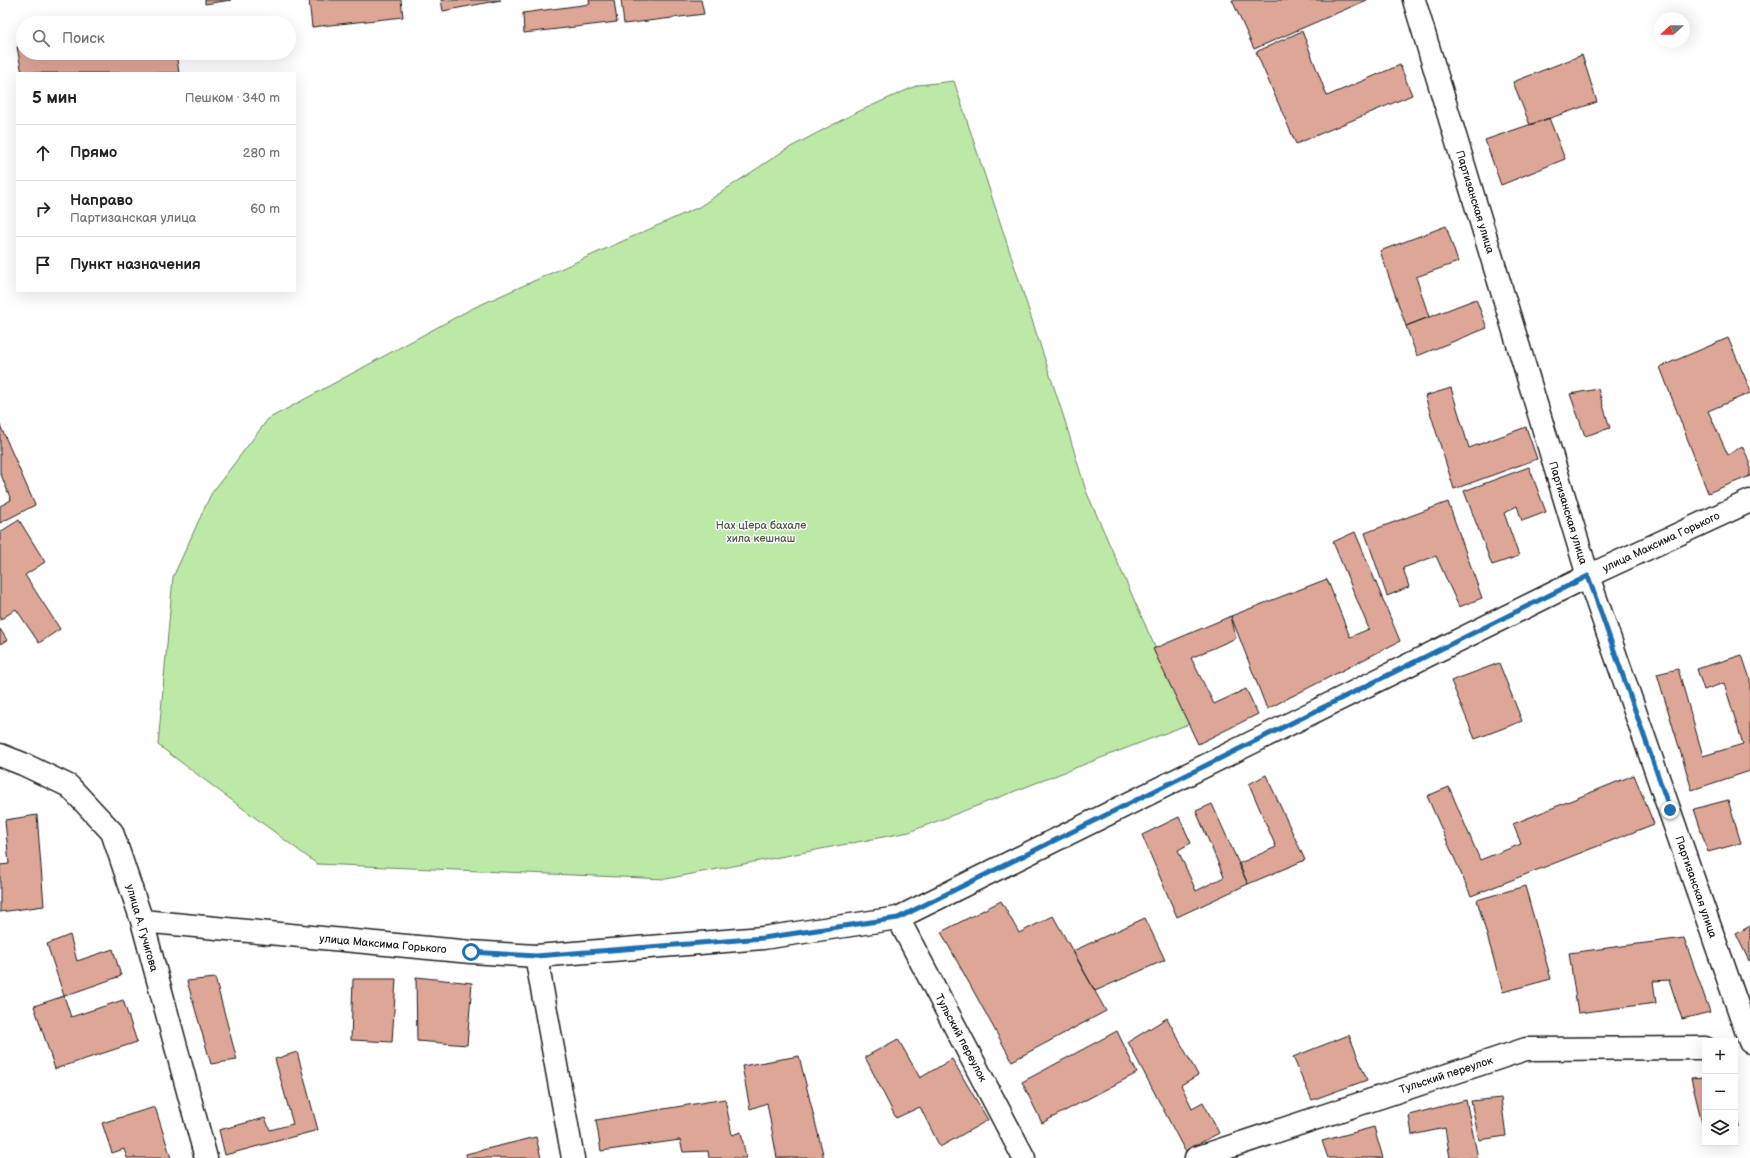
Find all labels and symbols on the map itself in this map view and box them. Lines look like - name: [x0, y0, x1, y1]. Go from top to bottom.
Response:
- north arrow: [1654, 12, 1690, 48]
- street label: Партизанская улица: [1453, 149, 1497, 256]
- street label: Партизанская улица: [1546, 460, 1590, 567]
- street label: улица Максима Горького: [1600, 509, 1722, 575]
- park label: Нах цIера бахале хила кешнаш: [716, 519, 806, 545]
- route end: [1661, 801, 1679, 819]
- street label: Партизанская улица: [1672, 834, 1720, 940]
- street label: улица А. Гучигова: [123, 883, 161, 974]
- street label: улица Максима Горького: [319, 932, 447, 956]
- route start: [462, 943, 480, 961]
- street label: Тульский переулок: [932, 992, 990, 1084]
- street label: Тульский переулок: [1398, 1054, 1495, 1096]

